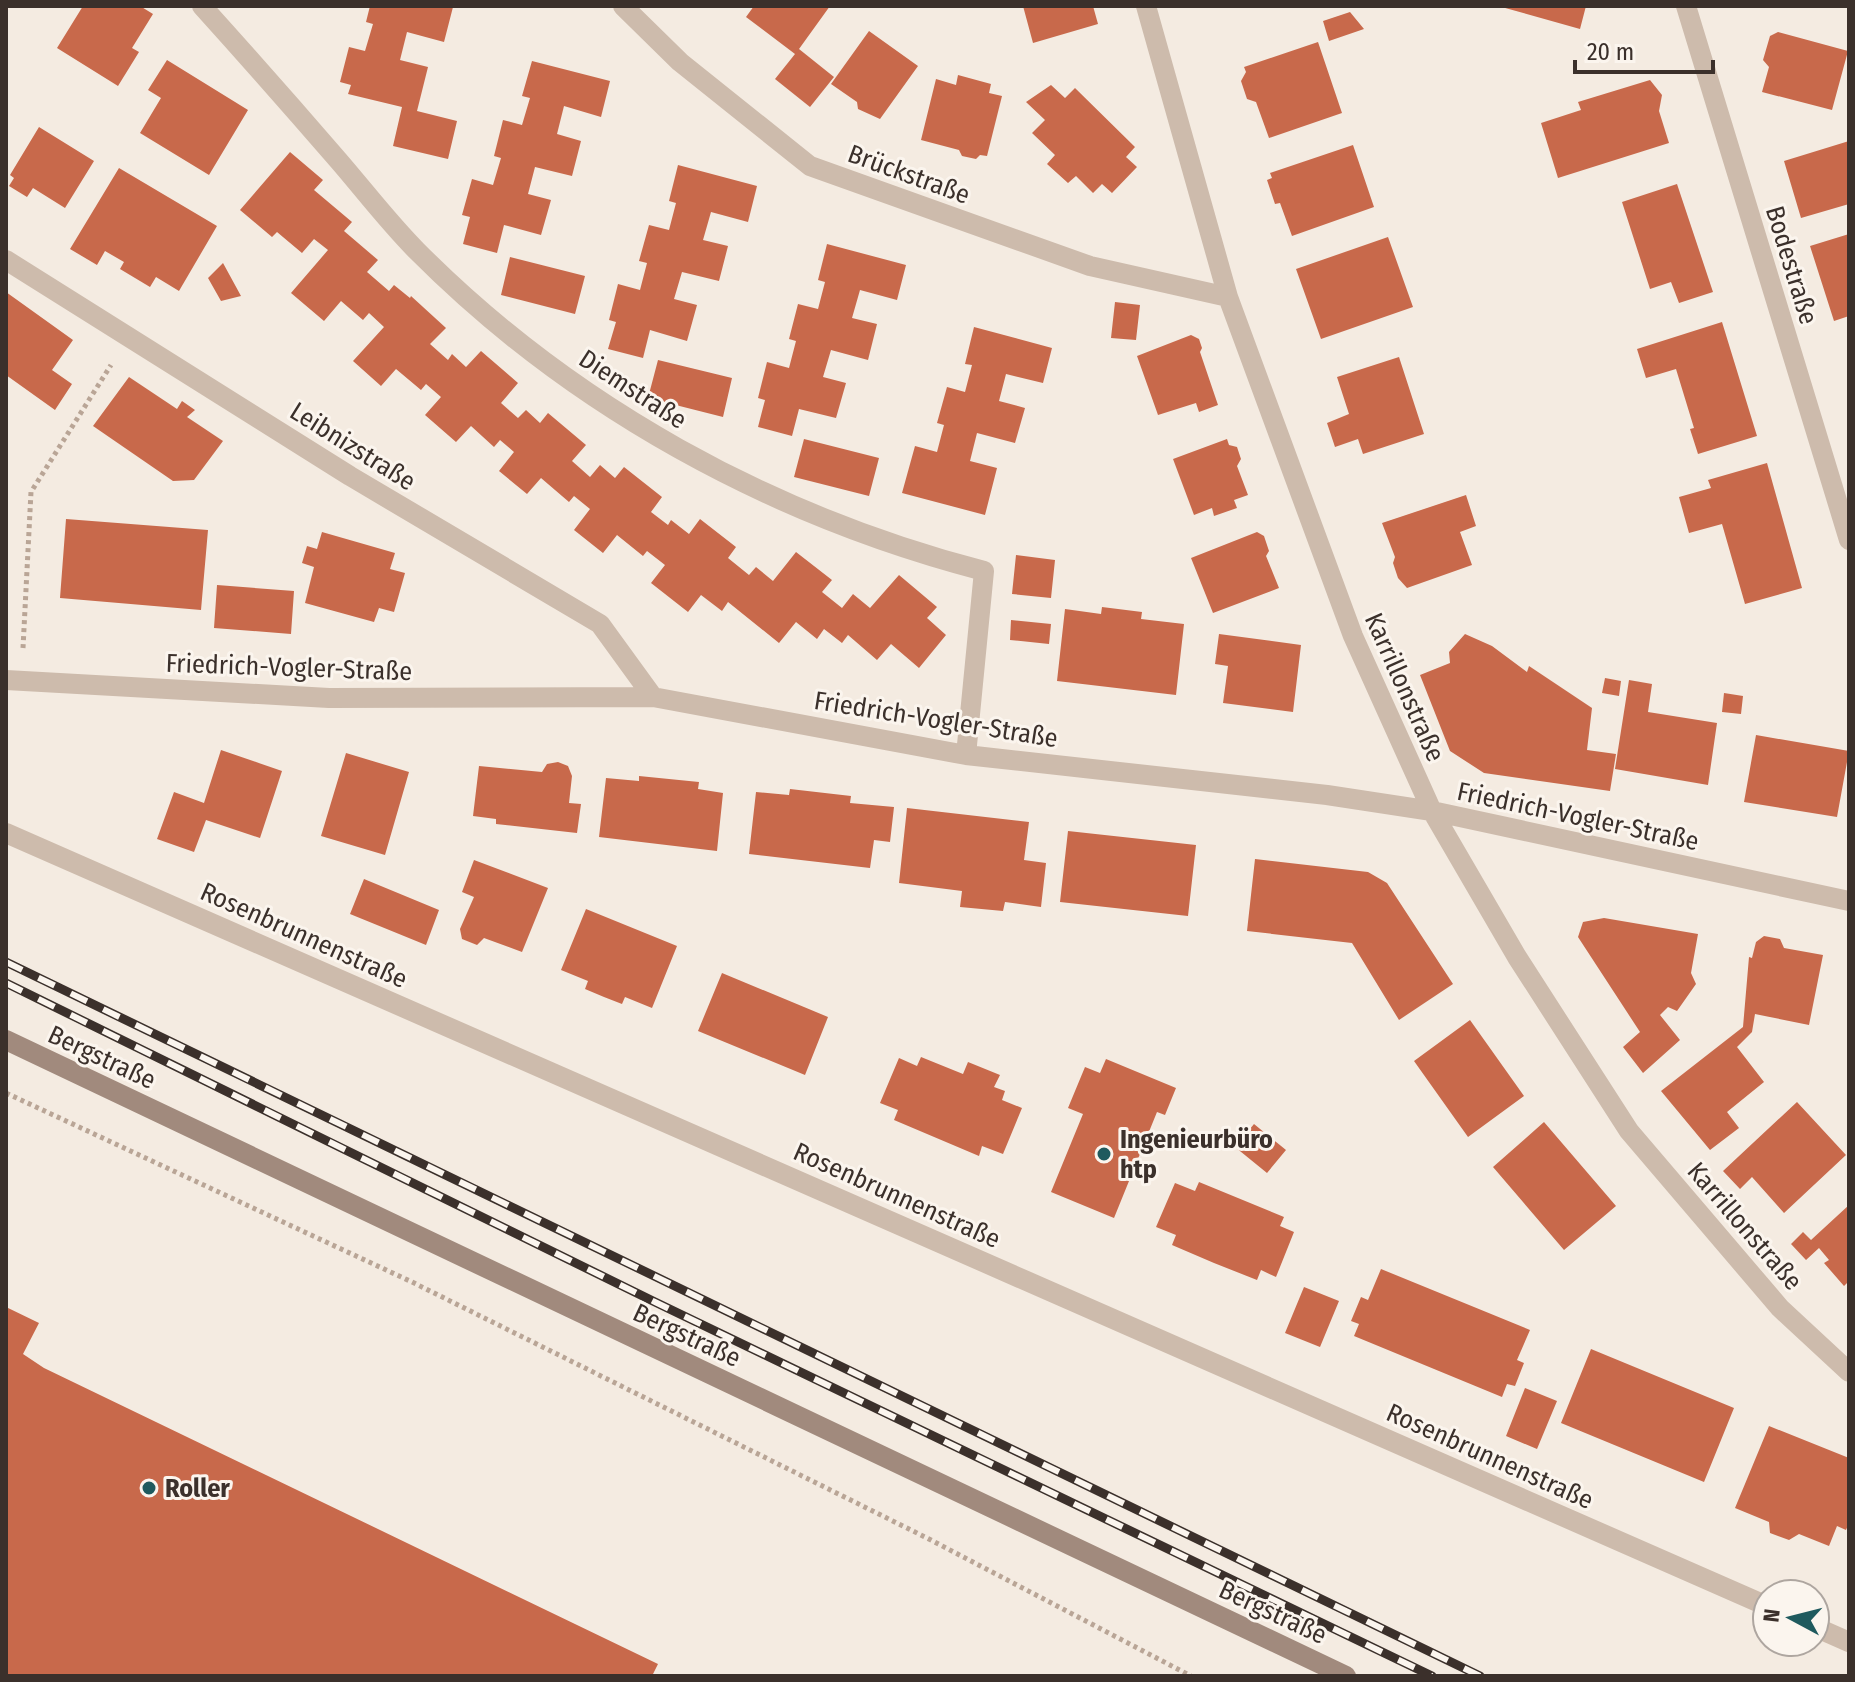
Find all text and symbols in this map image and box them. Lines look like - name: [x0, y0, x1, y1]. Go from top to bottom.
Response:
- scale bar: [1575, 24, 1713, 74]
- text: 20 m: [1587, 38, 1634, 66]
- street label: Brückstraße: [844, 138, 974, 211]
- street label: Bodestraße: [1759, 202, 1824, 328]
- street label: Diemstraße: [573, 343, 692, 436]
- street label: Leibnizstraße: [284, 396, 421, 497]
- street label: Karrillonstraße: [1358, 608, 1451, 766]
- street label: Friedrich-Vogler-Straße: [165, 648, 413, 687]
- street label: Friedrich-Vogler-Straße: [812, 685, 1060, 754]
- street label: Friedrich-Vogler-Straße: [1454, 776, 1702, 857]
- street label: Rosenbrunnenstraße: [196, 876, 412, 995]
- street label: Bergstraße: [43, 1019, 161, 1096]
- place label: Ingenieurbüro htp: [1120, 1124, 1273, 1185]
- street label: Rosenbrunnenstraße: [789, 1136, 1005, 1255]
- marker: Ingenieurbüro htp: [1095, 1145, 1113, 1163]
- street label: Karrillonstraße: [1681, 1156, 1809, 1297]
- street label: Bergstraße: [628, 1297, 746, 1374]
- street label: Rosenbrunnenstraße: [1382, 1397, 1598, 1516]
- place label: Roller: [165, 1473, 230, 1504]
- marker: Roller: [140, 1479, 158, 1497]
- street label: Bergstraße: [1214, 1574, 1332, 1651]
- north arrow: [1751, 1578, 1831, 1658]
- text: N: [1757, 1607, 1786, 1624]

